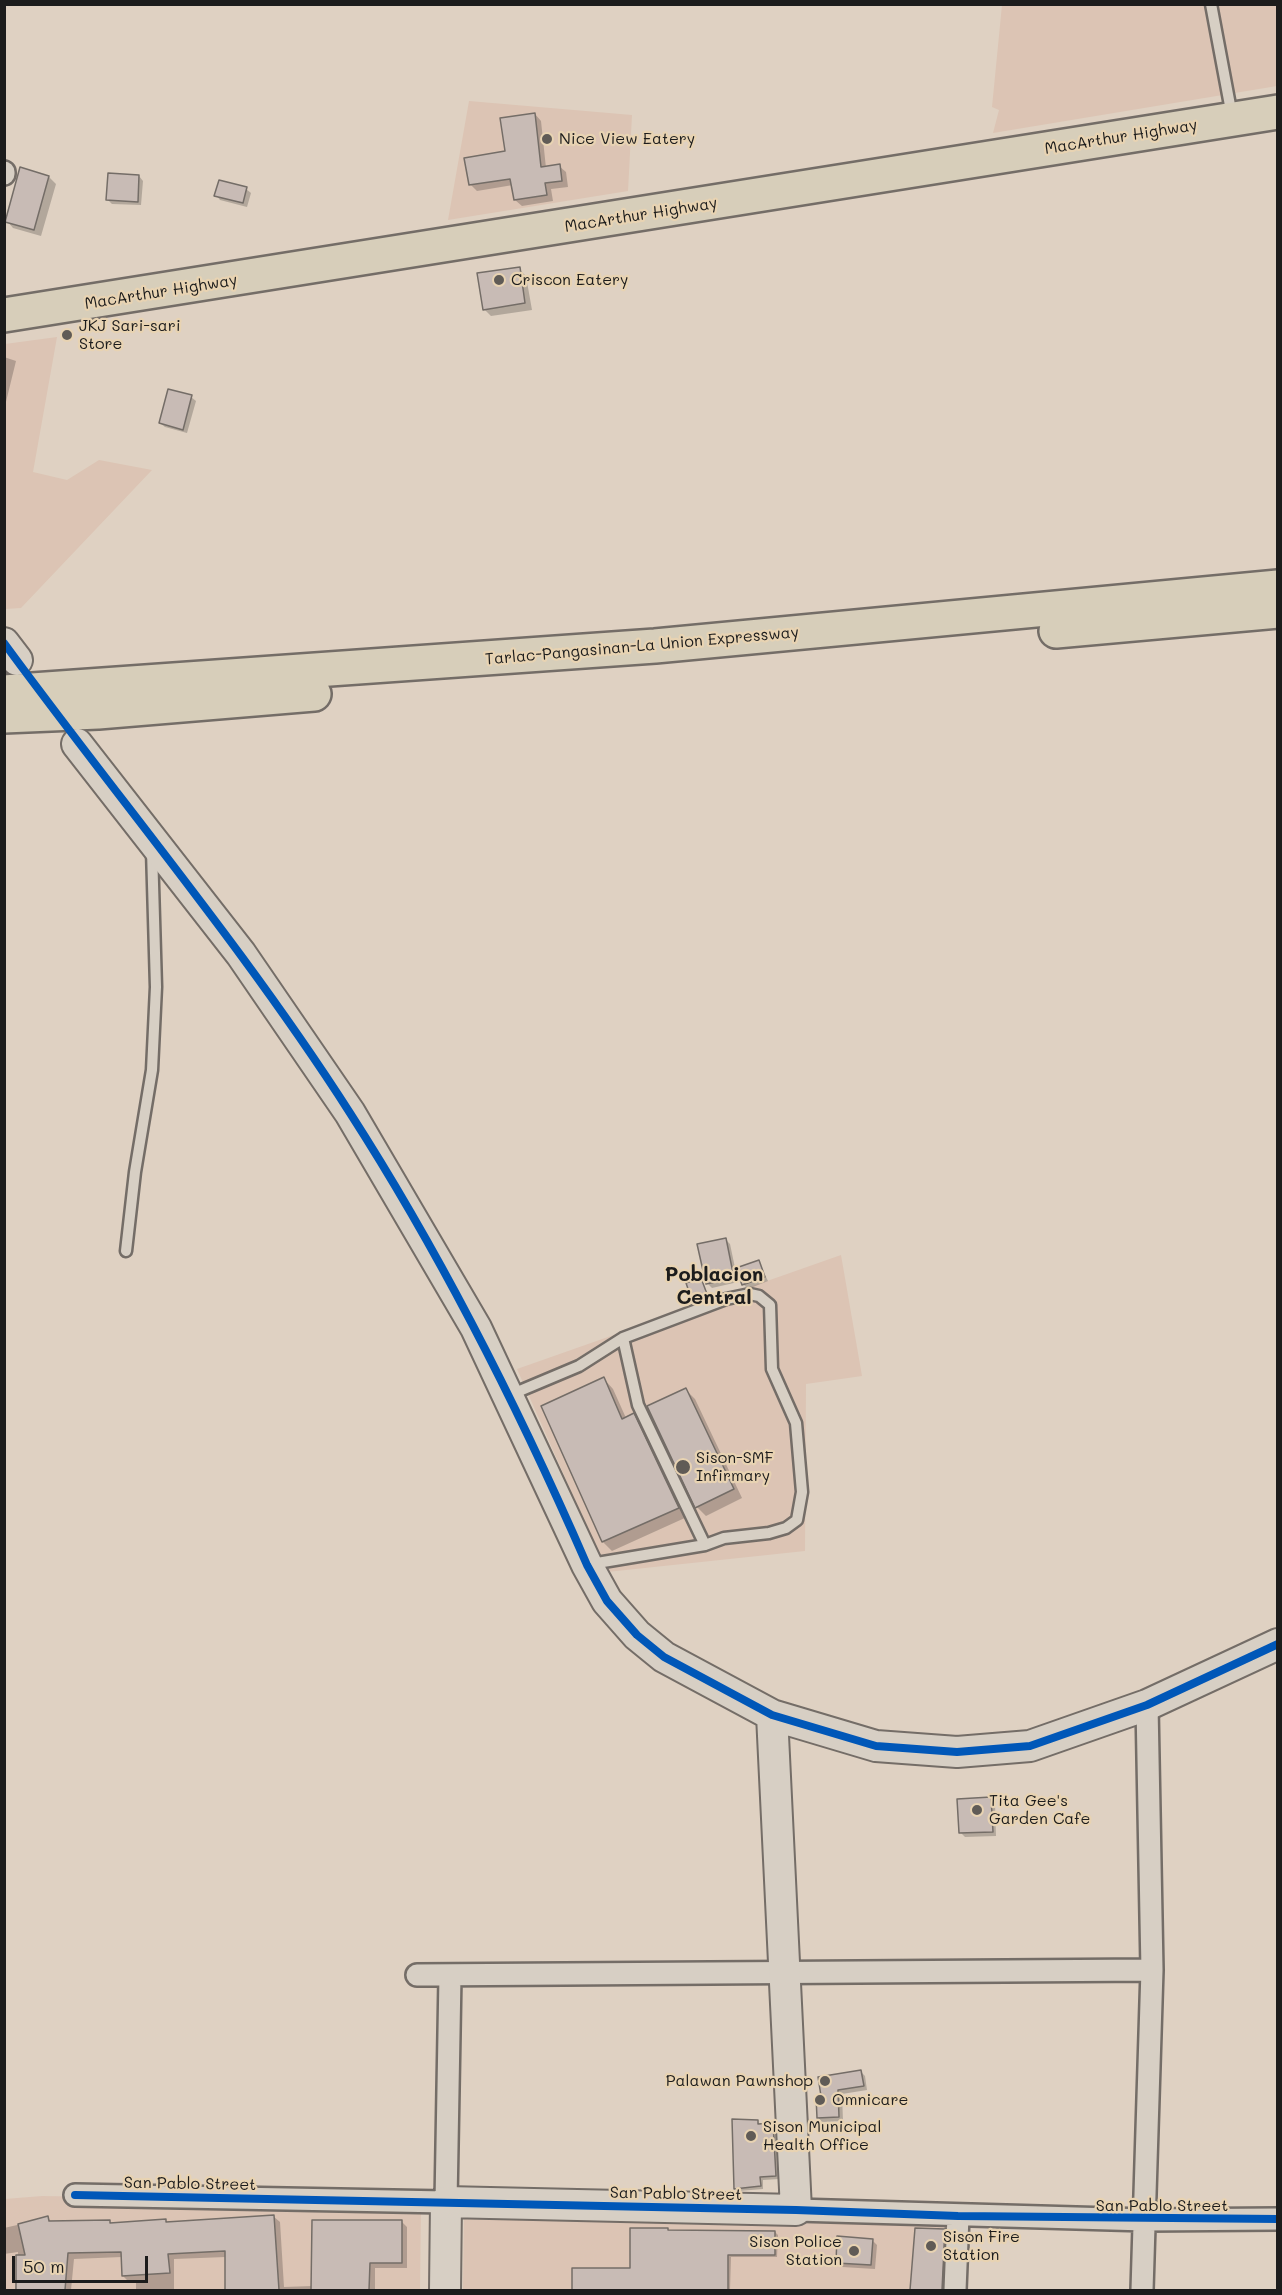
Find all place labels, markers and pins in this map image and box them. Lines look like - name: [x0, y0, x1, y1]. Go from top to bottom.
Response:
- place label: Nice View Eatery: [559, 129, 695, 149]
- marker: Nice View Eatery: [540, 132, 554, 146]
- place label: Criscon Eatery: [511, 270, 628, 290]
- marker: Criscon Eatery: [492, 273, 506, 287]
- place label: JKJ Sari-sari Store: [79, 316, 181, 354]
- marker: JKJ Sari-sari Store: [60, 328, 74, 342]
- place label: Sison-SMF Infirmary: [696, 1448, 773, 1486]
- marker: Sison-SMF Infirmary: [674, 1458, 692, 1476]
- place label: Tita Gee's Garden Cafe: [989, 1791, 1090, 1829]
- marker: Tita Gee's Garden Cafe: [970, 1803, 984, 1817]
- place label: Palawan Pawnshop: [666, 2071, 813, 2091]
- marker: Palawan Pawnshop: [818, 2074, 832, 2088]
- place label: Omnicare: [832, 2090, 908, 2110]
- marker: Omnicare: [813, 2093, 827, 2107]
- place label: Sison Municipal Health Office: [763, 2117, 882, 2155]
- marker: Sison Municipal Health Office: [744, 2129, 758, 2143]
- place label: Sison Fire Station: [943, 2227, 1020, 2265]
- place label: Sison Police Station: [749, 2232, 842, 2270]
- marker: Sison Fire Station: [924, 2239, 938, 2253]
- marker: Sison Police Station: [847, 2244, 861, 2258]

